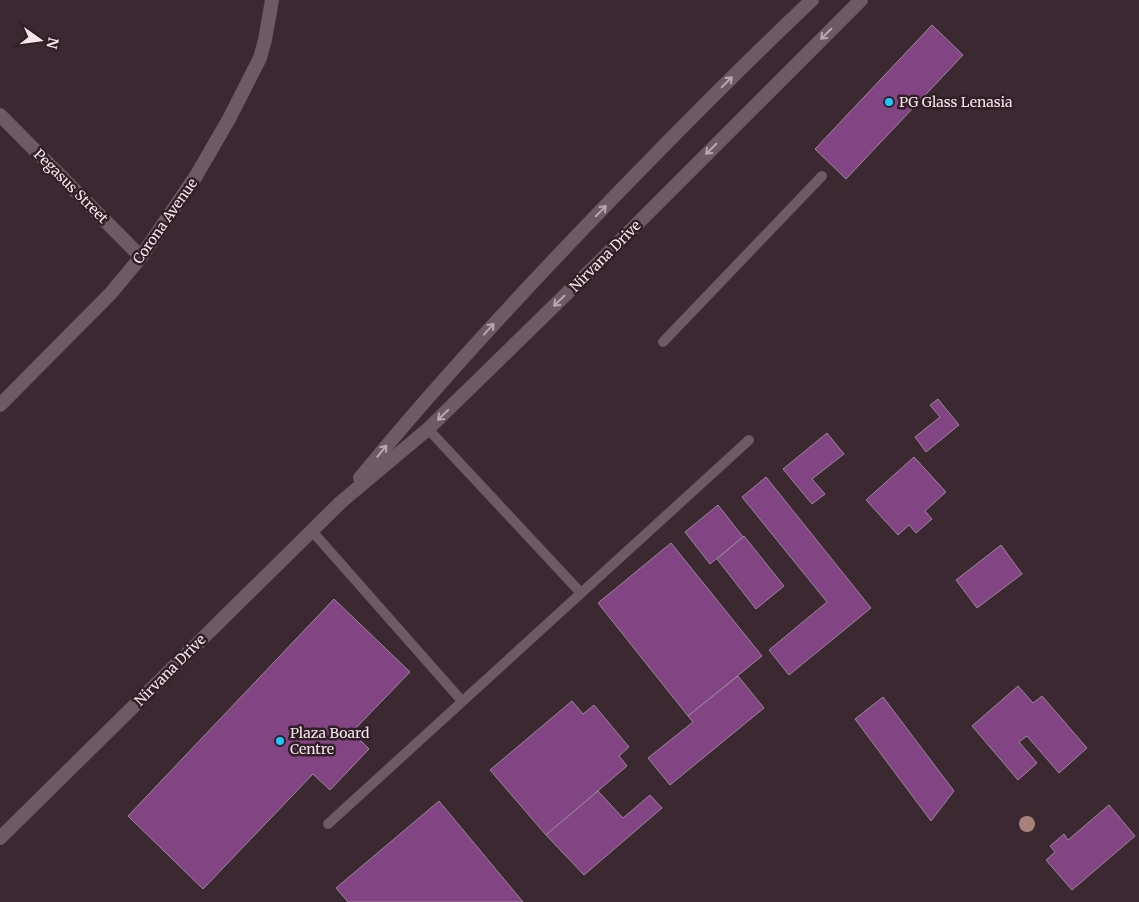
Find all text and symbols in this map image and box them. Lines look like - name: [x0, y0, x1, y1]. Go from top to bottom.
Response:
- north arrow: [15, 15, 65, 65]
- one-way arrow: [820, 28, 832, 40]
- text: N: [43, 36, 63, 51]
- one-way arrow: [720, 76, 733, 88]
- place label: PG Glass Lenasia: [899, 93, 1013, 111]
- marker: PG Glass Lenasia: [883, 96, 895, 108]
- one-way arrow: [706, 143, 718, 155]
- street label: Pegasus Street: [30, 145, 112, 227]
- street label: Corona Avenue: [129, 175, 201, 267]
- one-way arrow: [595, 204, 607, 217]
- street label: Nirvana Drive: [566, 217, 644, 295]
- one-way arrow: [553, 295, 566, 307]
- one-way arrow: [483, 322, 495, 335]
- one-way arrow: [437, 409, 449, 421]
- one-way arrow: [377, 445, 388, 458]
- street label: Nirvana Drive: [131, 631, 209, 709]
- place label: Plaza Board Centre: [290, 724, 370, 758]
- marker: Plaza Board Centre: [274, 735, 286, 747]

